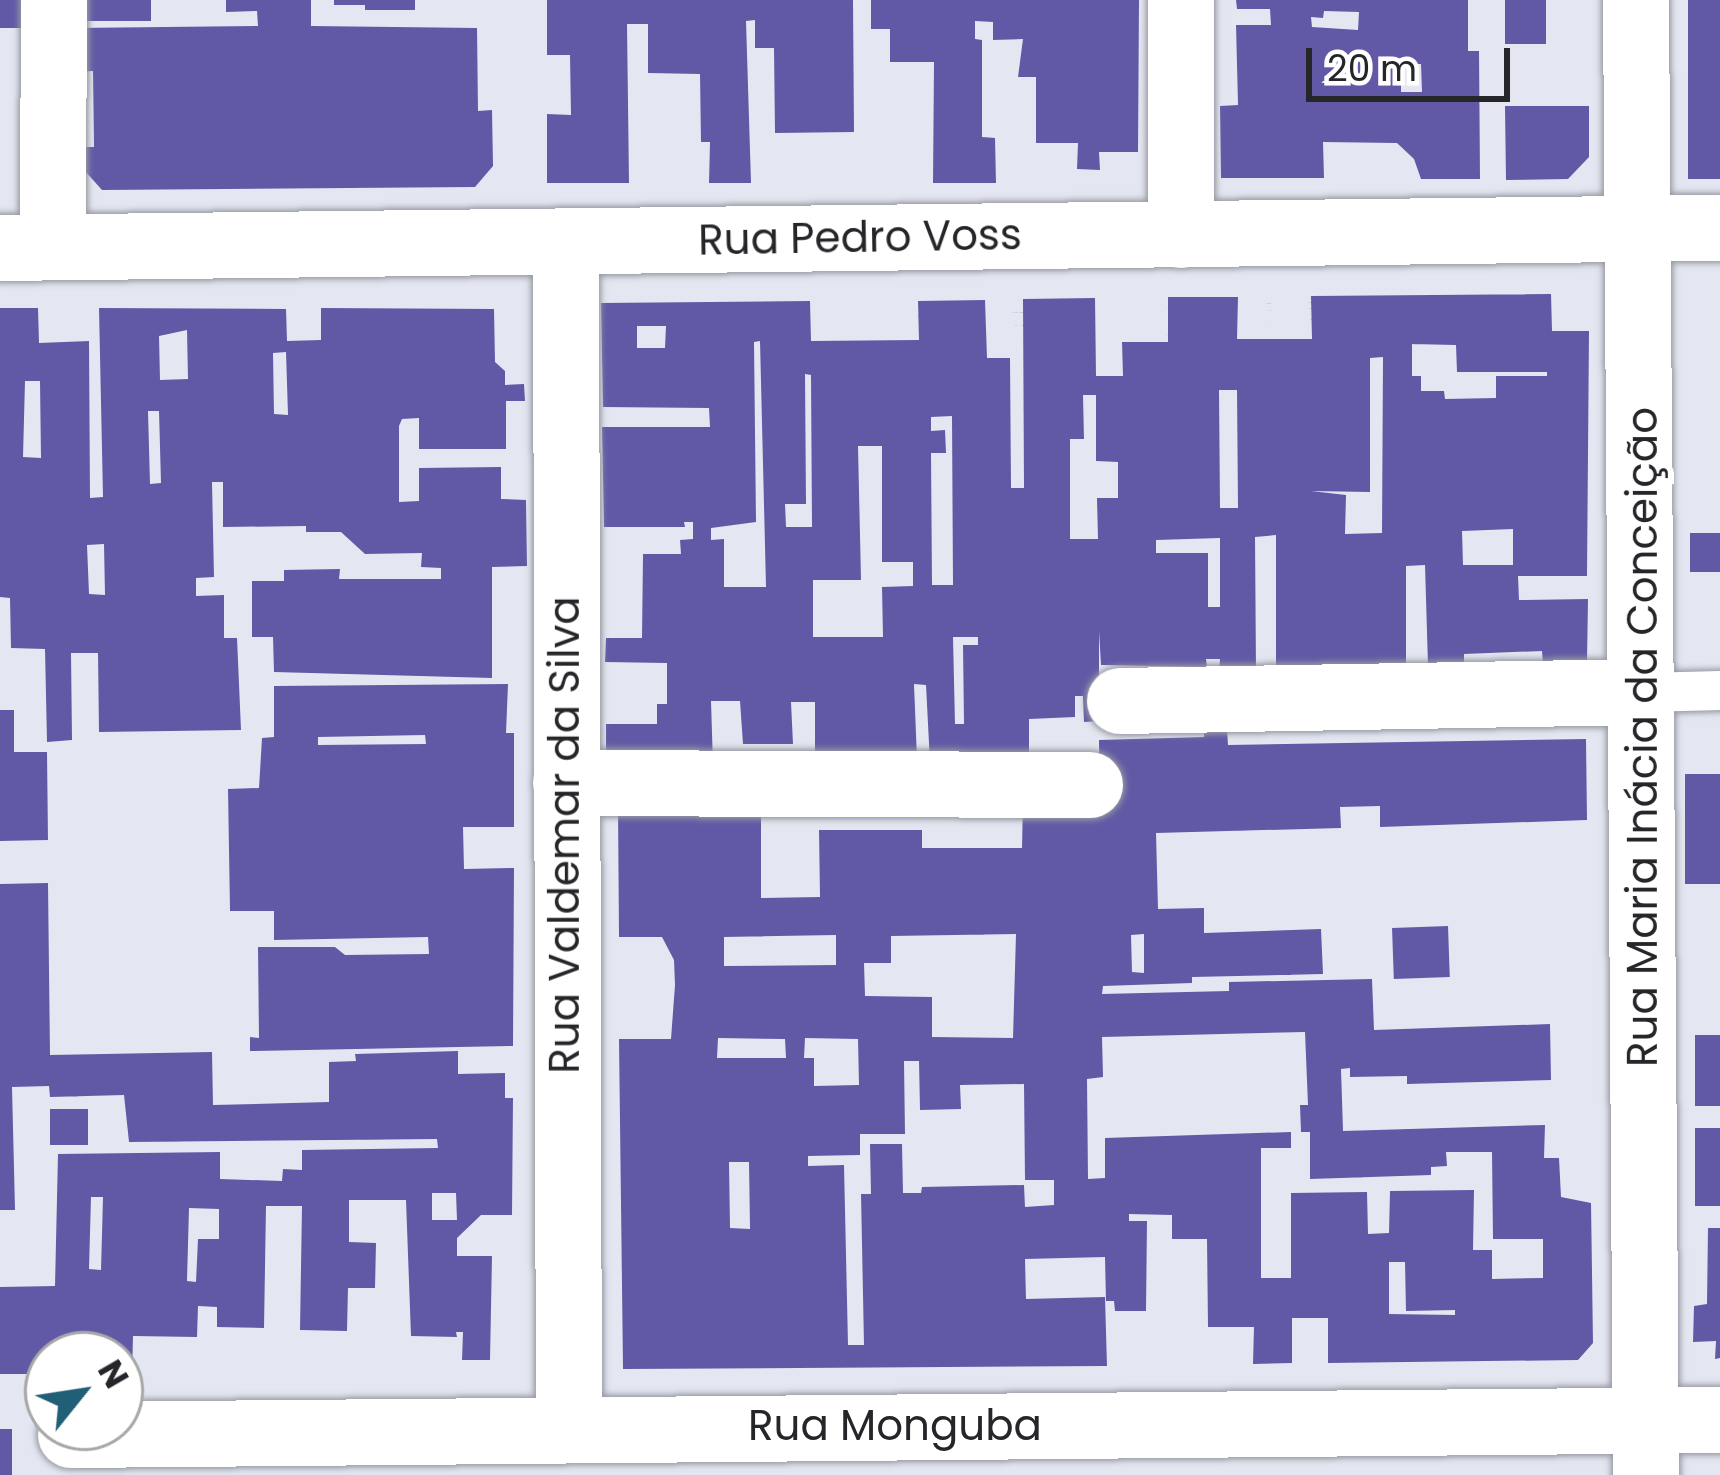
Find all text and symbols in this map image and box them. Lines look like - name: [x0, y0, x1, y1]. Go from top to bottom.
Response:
- scale bar: [1312, 24, 1516, 98]
- text: 20 m: [1327, 43, 1417, 94]
- street label: Rua Pedro Voss: [698, 210, 1022, 266]
- street label: Rua Maria Inácia da Conceição: [1618, 407, 1668, 1067]
- street label: Rua Valdemar da Silva: [540, 596, 590, 1074]
- north arrow: [24, 1331, 144, 1451]
- text: N: [86, 1352, 140, 1397]
- street label: Rua Monguba: [748, 1401, 1042, 1451]

